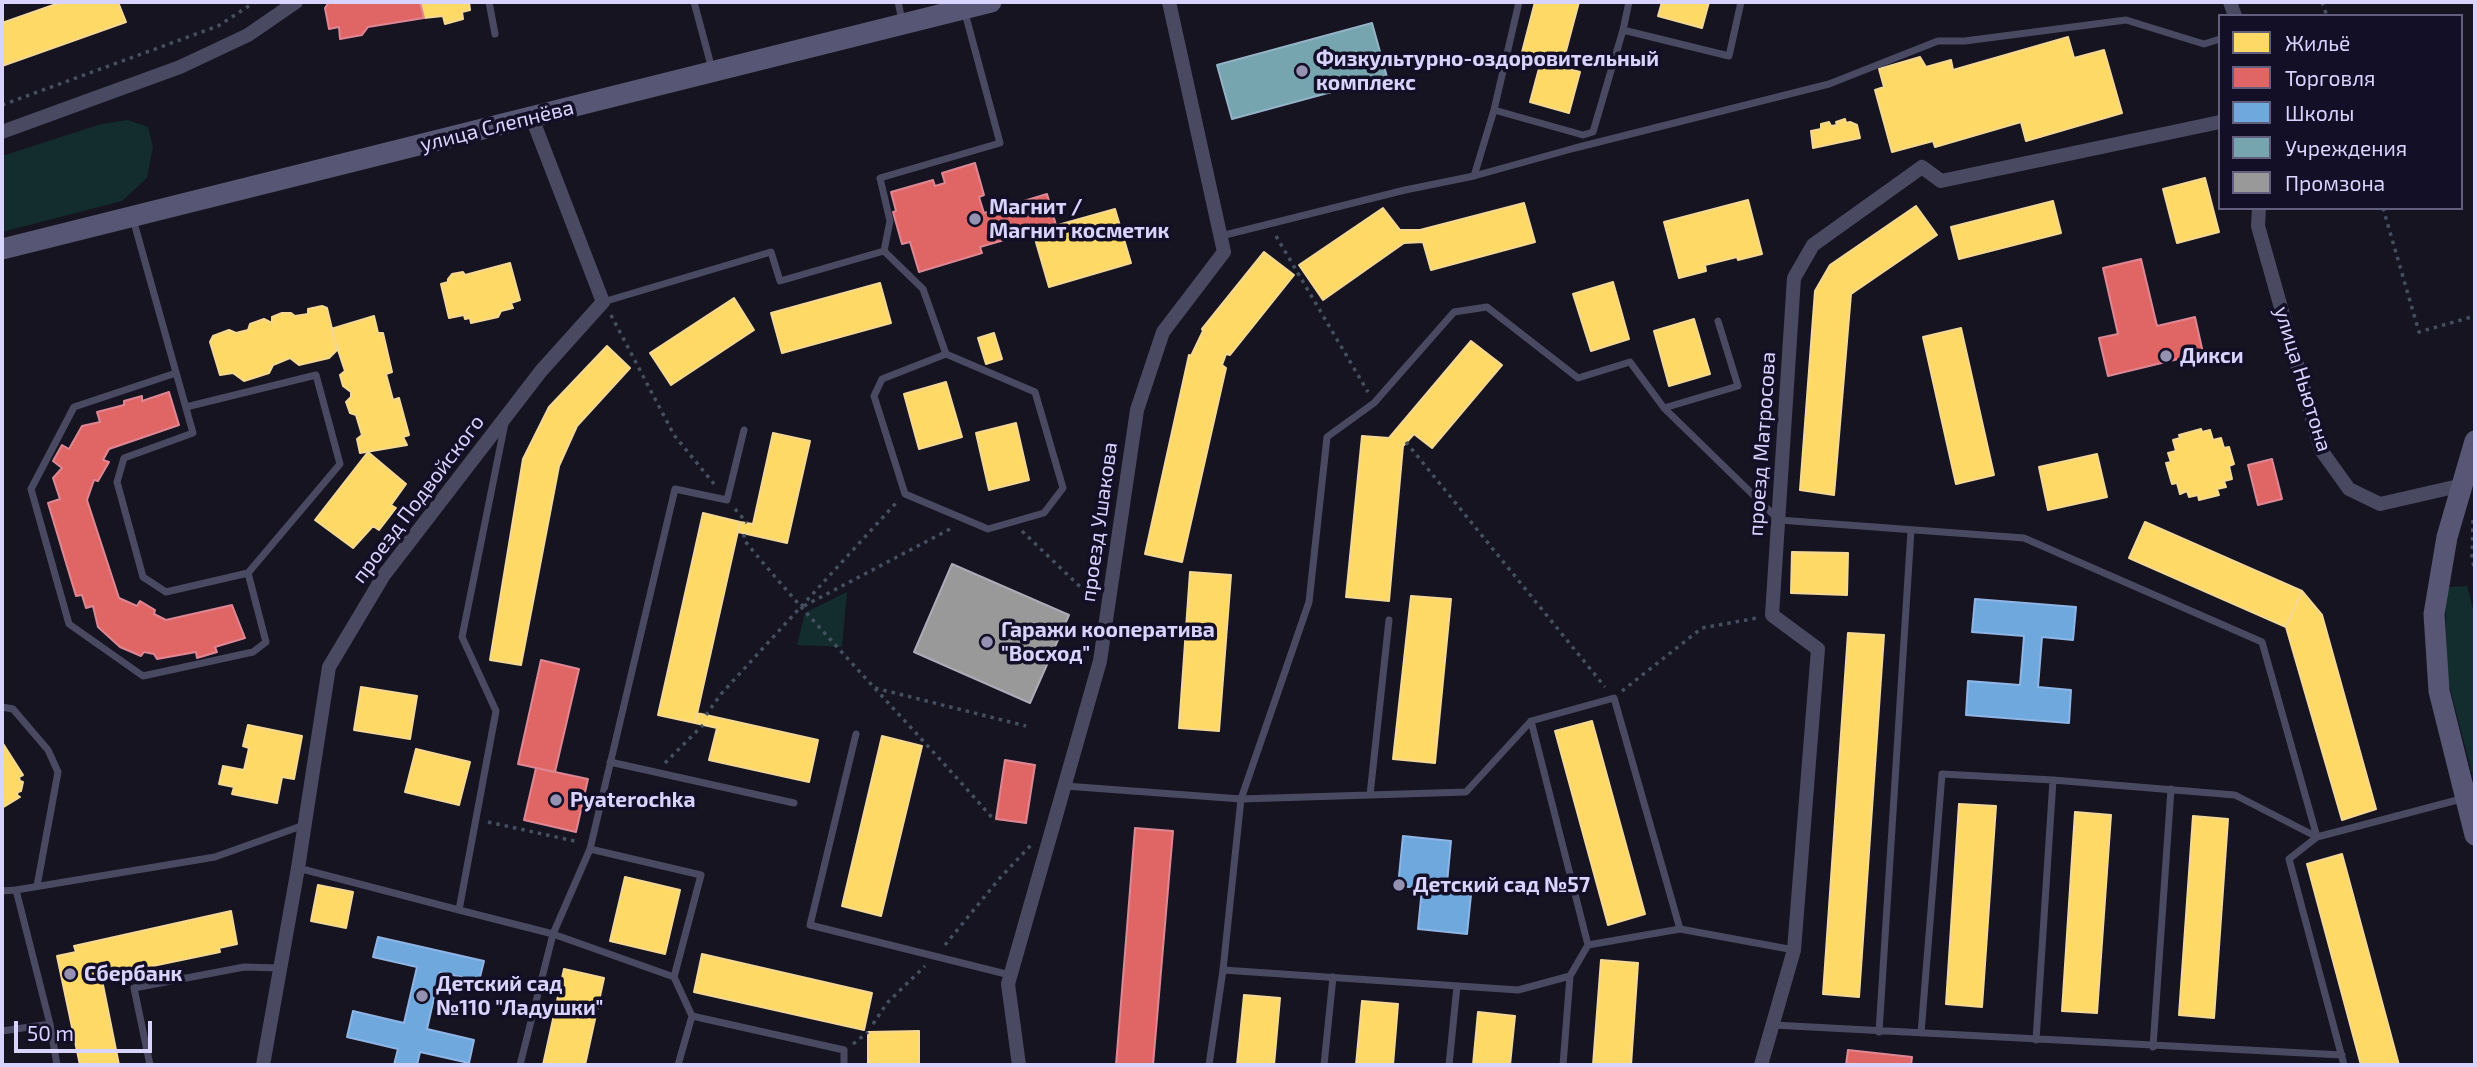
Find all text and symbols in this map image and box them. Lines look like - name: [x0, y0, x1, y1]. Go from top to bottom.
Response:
- legend: [2218, 14, 2463, 210]
- text: Жильё: [2285, 30, 2350, 55]
- place label: Физкультурно-оздоровительный комплекс: [1316, 46, 1659, 96]
- marker: Физкультурно-оздоровительный комплекс: [1294, 63, 1310, 79]
- text: Торговля: [2285, 65, 2375, 90]
- street label: улица Слепнёва: [418, 95, 576, 157]
- text: Школы: [2285, 100, 2354, 125]
- text: Учреждения: [2285, 135, 2407, 160]
- text: Промзона: [2285, 170, 2385, 195]
- place label: Магнит / Магнит косметик: [989, 194, 1169, 244]
- marker: Магнит / Магнит косметик: [967, 211, 983, 227]
- street label: улица Ньютона: [2269, 303, 2337, 455]
- place label: Дикси: [2180, 343, 2244, 369]
- marker: Дикси: [2158, 348, 2174, 364]
- street label: проезд Матросова: [1743, 351, 1781, 537]
- street label: проезд Подвойского: [347, 410, 489, 588]
- street label: проезд Ушакова: [1075, 440, 1123, 604]
- place label: Гаражи кооператива "Восход": [1001, 617, 1215, 667]
- marker: Гаражи кооператива "Восход": [979, 634, 995, 650]
- place label: Pyaterochka: [570, 787, 695, 813]
- marker: Pyaterochka: [548, 792, 564, 808]
- place label: Детский сад №57: [1413, 872, 1590, 898]
- marker: Детский сад №57: [1391, 877, 1407, 893]
- place label: Сбербанк: [84, 961, 182, 987]
- marker: Сбербанк: [62, 966, 78, 982]
- place label: Детский сад №110 "Ладушки": [436, 971, 603, 1021]
- marker: Детский сад №110 "Ладушки": [414, 988, 430, 1004]
- scale bar: [18, 1007, 156, 1052]
- text: 50 m: [27, 1020, 74, 1045]

